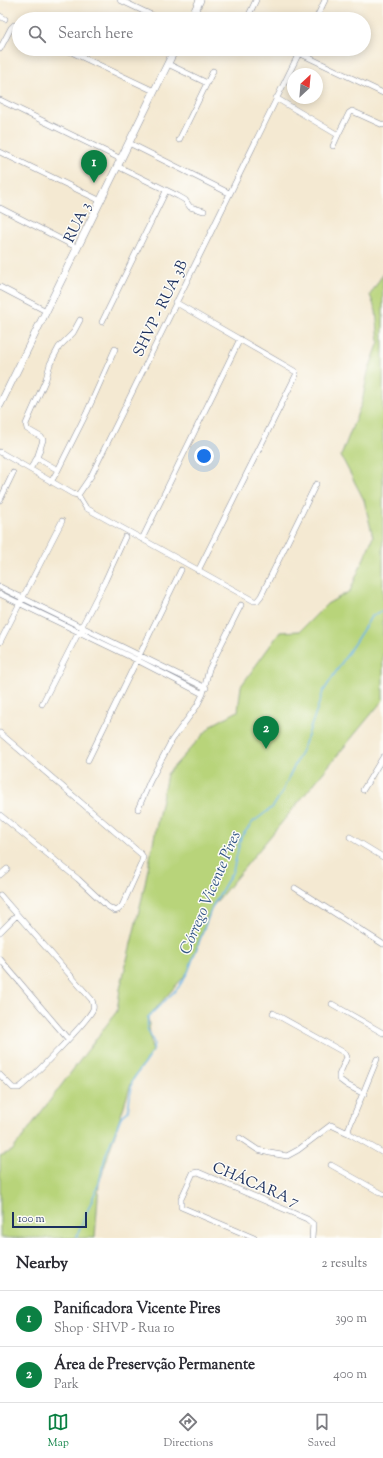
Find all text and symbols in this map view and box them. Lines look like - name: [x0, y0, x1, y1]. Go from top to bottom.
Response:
- search box: [12, 12, 371, 56]
- icon: search: [26, 23, 48, 45]
- text: Search here: [58, 24, 133, 45]
- north arrow: [287, 68, 323, 104]
- pin: 1: [81, 150, 107, 183]
- street label: RUA 3: [60, 199, 97, 246]
- street label: SHVP - RUA 3B: [129, 256, 194, 360]
- your location: [194, 446, 214, 466]
- pin: 2: [253, 716, 279, 749]
- water label: Córrego Vicente Pires: [175, 828, 248, 958]
- street label: CHÁCARA 7: [209, 1157, 303, 1213]
- scale bar: [12, 1210, 87, 1229]
- text: 100 m: [18, 1211, 45, 1227]
- text: Nearby: [16, 1252, 68, 1276]
- text: 2 results: [322, 1255, 367, 1273]
- text: Panificadora Vicente Pires: [54, 1299, 220, 1320]
- text: 1: [27, 1310, 31, 1328]
- text: 390 m: [335, 1310, 367, 1328]
- text: Shop · SHVP - Rua 10: [54, 1320, 174, 1338]
- text: Área de Preservção Permanente: [54, 1355, 255, 1376]
- text: 2: [26, 1366, 32, 1384]
- text: 400 m: [333, 1366, 367, 1384]
- text: Park: [54, 1376, 79, 1394]
- tab: Map: [47, 1411, 69, 1451]
- tab: Directions: [164, 1411, 213, 1451]
- tab: Saved: [308, 1411, 336, 1451]

